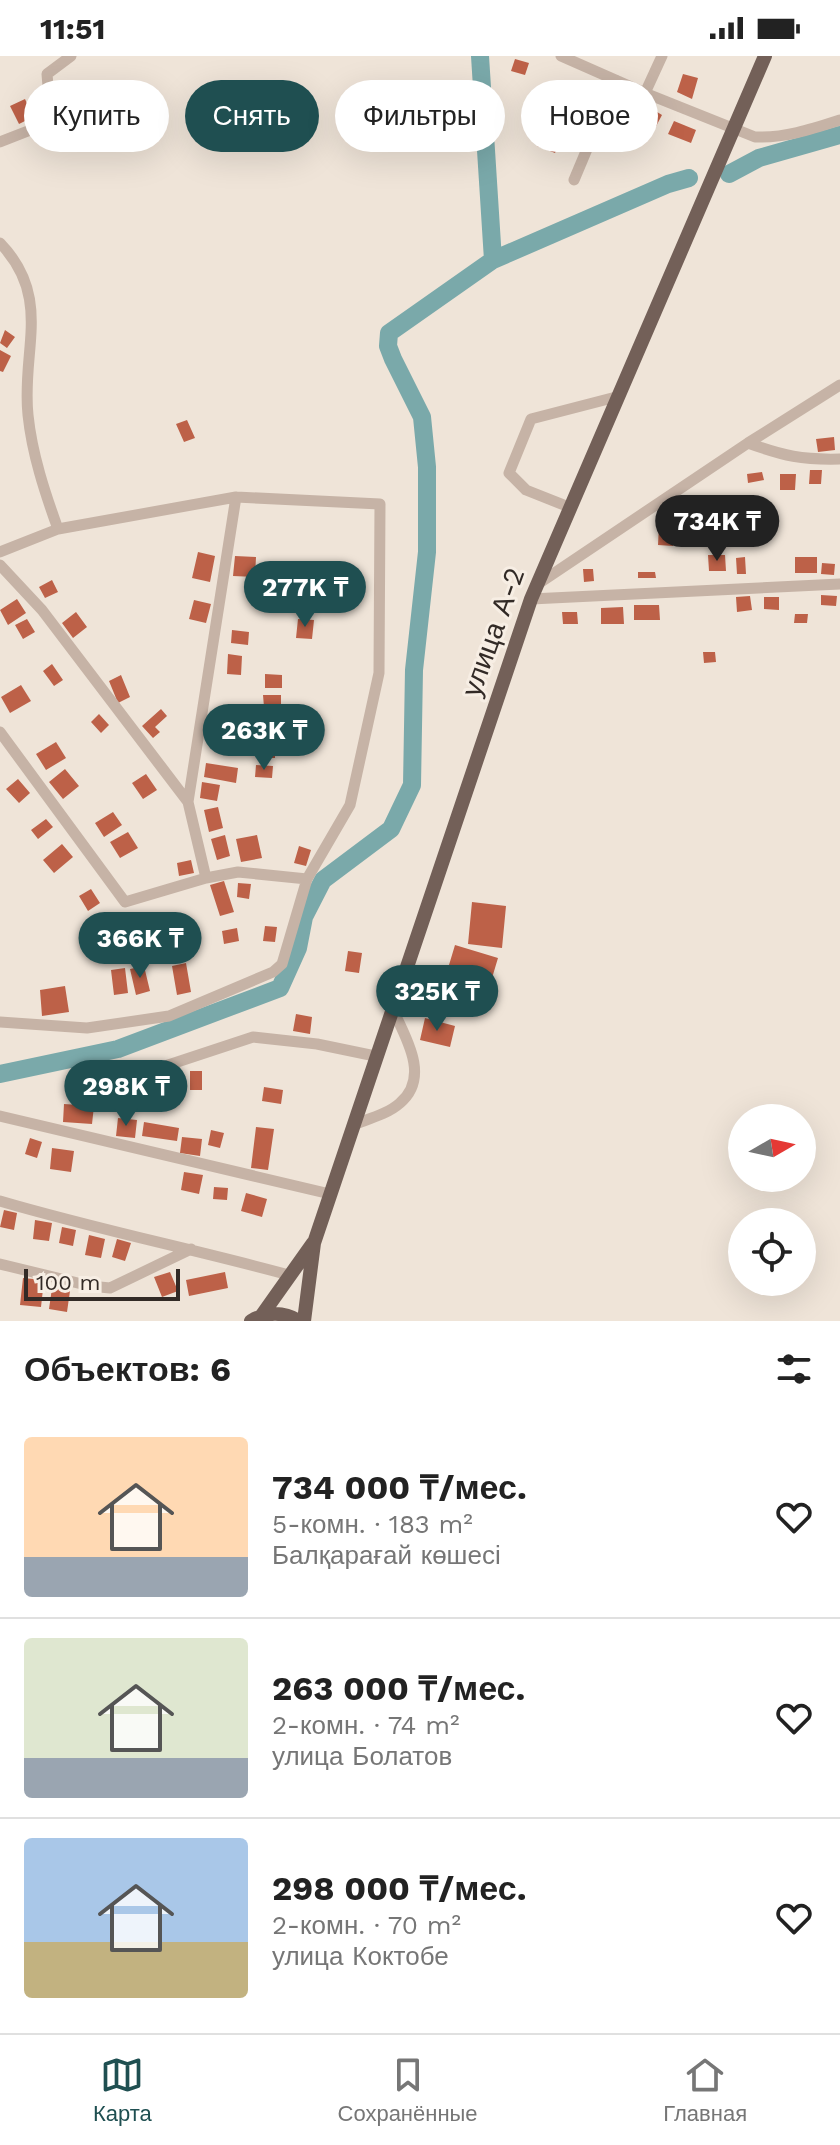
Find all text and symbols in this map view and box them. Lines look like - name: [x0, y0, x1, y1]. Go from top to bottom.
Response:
- text: 11:51: [40, 11, 105, 46]
- chip: Купить: [24, 80, 169, 152]
- chip: Снять: [185, 80, 319, 152]
- chip: Фильтры: [335, 80, 505, 152]
- chip: Новое: [521, 80, 658, 152]
- pin: 734K ₸: [652, 495, 782, 563]
- text: 734K ₸: [673, 506, 761, 536]
- pin: 277K ₸: [240, 561, 370, 629]
- street label: улица А-2: [454, 563, 532, 701]
- text: 277K ₸: [262, 572, 348, 602]
- pin: 263K ₸: [199, 704, 329, 772]
- text: 263K ₸: [221, 715, 307, 745]
- pin: 366K ₸: [75, 912, 205, 980]
- text: 366K ₸: [97, 923, 183, 953]
- pin: 325K ₸: [372, 965, 502, 1033]
- text: 325K ₸: [394, 976, 480, 1006]
- pin: 298K ₸: [61, 1060, 191, 1128]
- text: 298K ₸: [82, 1071, 170, 1101]
- north arrow: [728, 1104, 816, 1192]
- map controls: [728, 1104, 816, 1296]
- button: locate: [728, 1208, 816, 1296]
- scale bar: [24, 1265, 180, 1301]
- text: 100 m: [36, 1270, 100, 1295]
- icon: filters: [772, 1347, 816, 1391]
- text: Объектов: 6: [24, 1349, 231, 1389]
- text: 734 000 ₸/мес.: [272, 1467, 527, 1507]
- icon: home: [88, 1469, 184, 1565]
- icon: heart: [772, 1495, 816, 1539]
- text: 5-комн. · 183 m²: [272, 1509, 473, 1539]
- text: Балқарағай көшесі: [272, 1540, 501, 1570]
- text: 263 000 ₸/мес.: [272, 1668, 525, 1708]
- icon: home: [88, 1670, 184, 1766]
- icon: heart: [772, 1696, 816, 1740]
- text: 2-комн. · 74 m²: [272, 1710, 460, 1740]
- text: улица Болатов: [272, 1741, 452, 1771]
- text: 298 000 ₸/мес.: [272, 1868, 527, 1908]
- icon: home: [88, 1870, 184, 1966]
- icon: heart: [772, 1896, 816, 1940]
- text: 2-комн. · 70 m²: [272, 1910, 461, 1940]
- text: улица Коктобе: [272, 1941, 449, 1971]
- tab: Карта: [93, 2053, 152, 2127]
- tab: Сохранённые: [338, 2053, 478, 2127]
- tab: Главная: [663, 2053, 747, 2127]

